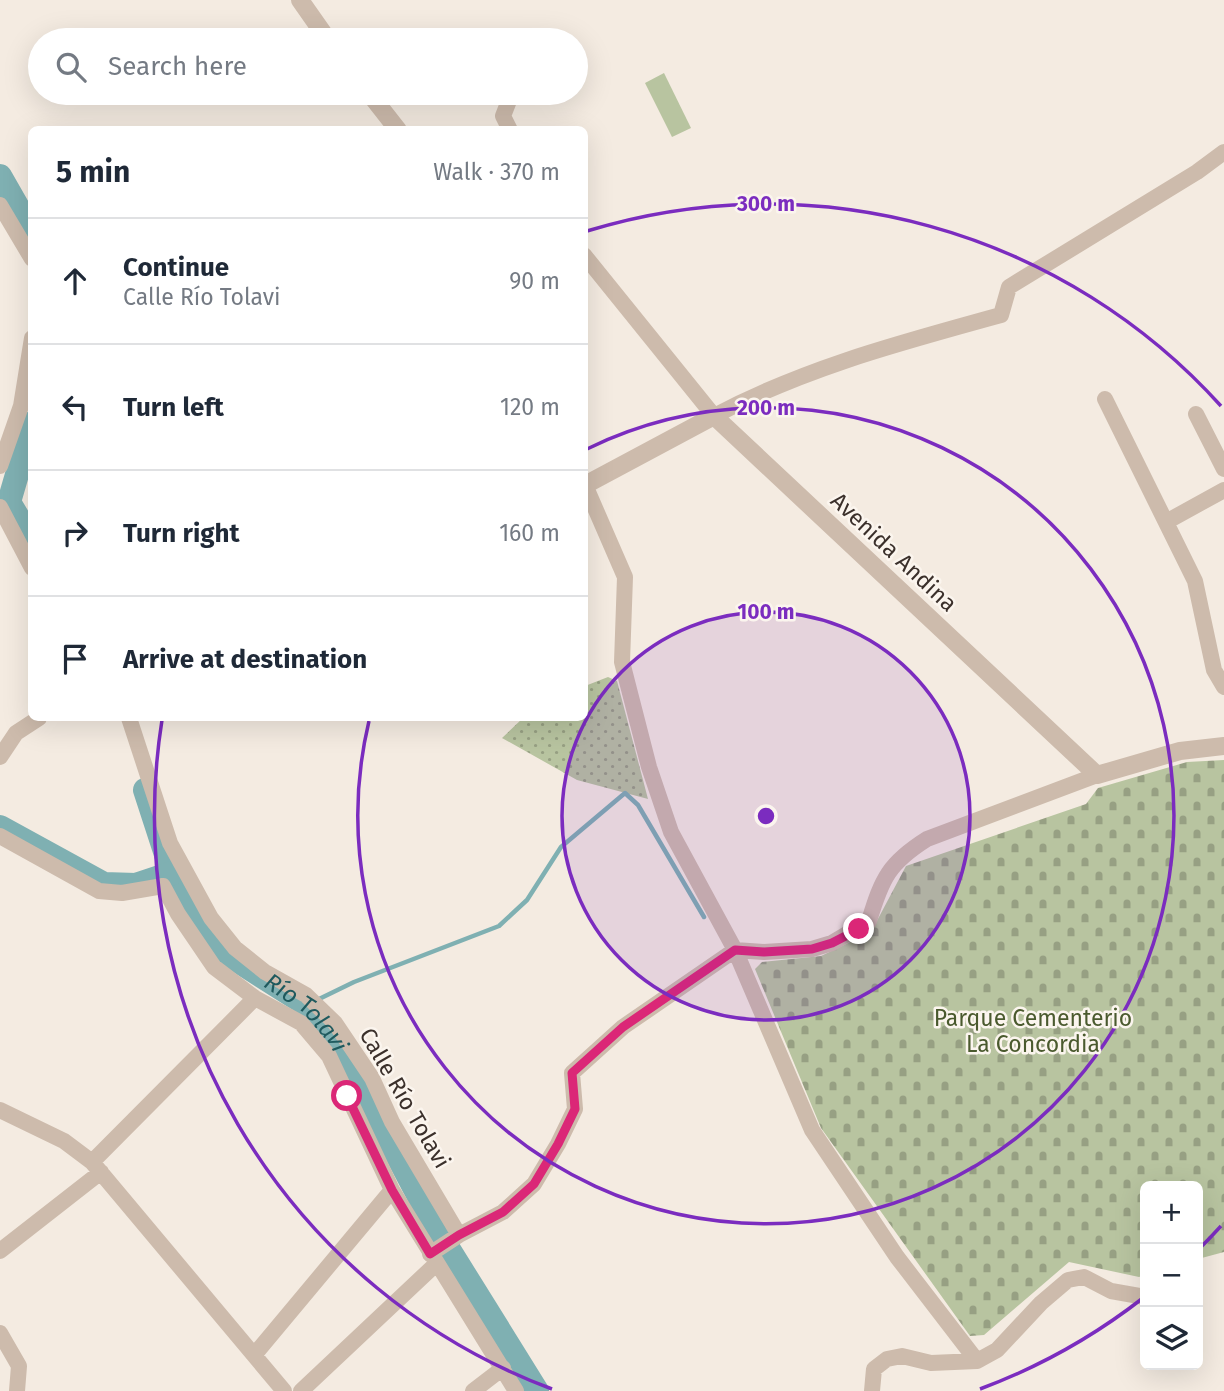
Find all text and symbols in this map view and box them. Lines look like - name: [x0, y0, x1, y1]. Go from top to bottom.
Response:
- search box: [28, 28, 588, 105]
- icon: search: [52, 48, 90, 86]
- text: Search here: [108, 51, 247, 82]
- text: 5 min: [56, 154, 130, 190]
- text: Walk · 370 m: [433, 158, 560, 186]
- text: 300 m: [736, 191, 795, 217]
- text: Continue: [123, 252, 229, 283]
- icon: ahead: [56, 262, 94, 300]
- text: 90 m: [509, 267, 560, 295]
- text: Calle Río Tolavi: [123, 283, 281, 311]
- icon: left: [56, 388, 94, 426]
- text: Turn left: [123, 392, 224, 423]
- text: 120 m: [500, 393, 560, 421]
- text: 200 m: [737, 395, 795, 421]
- street label: Avenida Andina: [825, 486, 963, 618]
- icon: right: [56, 514, 94, 552]
- text: Turn right: [123, 518, 240, 549]
- text: 160 m: [499, 519, 560, 547]
- text: 100 m: [737, 599, 795, 625]
- icon: arrive: [56, 640, 94, 678]
- text: Arrive at destination: [123, 644, 367, 675]
- centre of rings: [754, 804, 778, 828]
- route end: [843, 913, 874, 944]
- water label: Río Tolavi: [259, 968, 354, 1057]
- park label: Parque Cementerio La Concordia: [934, 1004, 1132, 1058]
- street label: Calle Río Tolavi: [353, 1023, 457, 1173]
- route start: [331, 1080, 362, 1111]
- map controls: [1140, 1181, 1203, 1370]
- button: +: [1140, 1181, 1203, 1244]
- button: −: [1140, 1244, 1203, 1307]
- button: layers: [1140, 1307, 1203, 1370]

